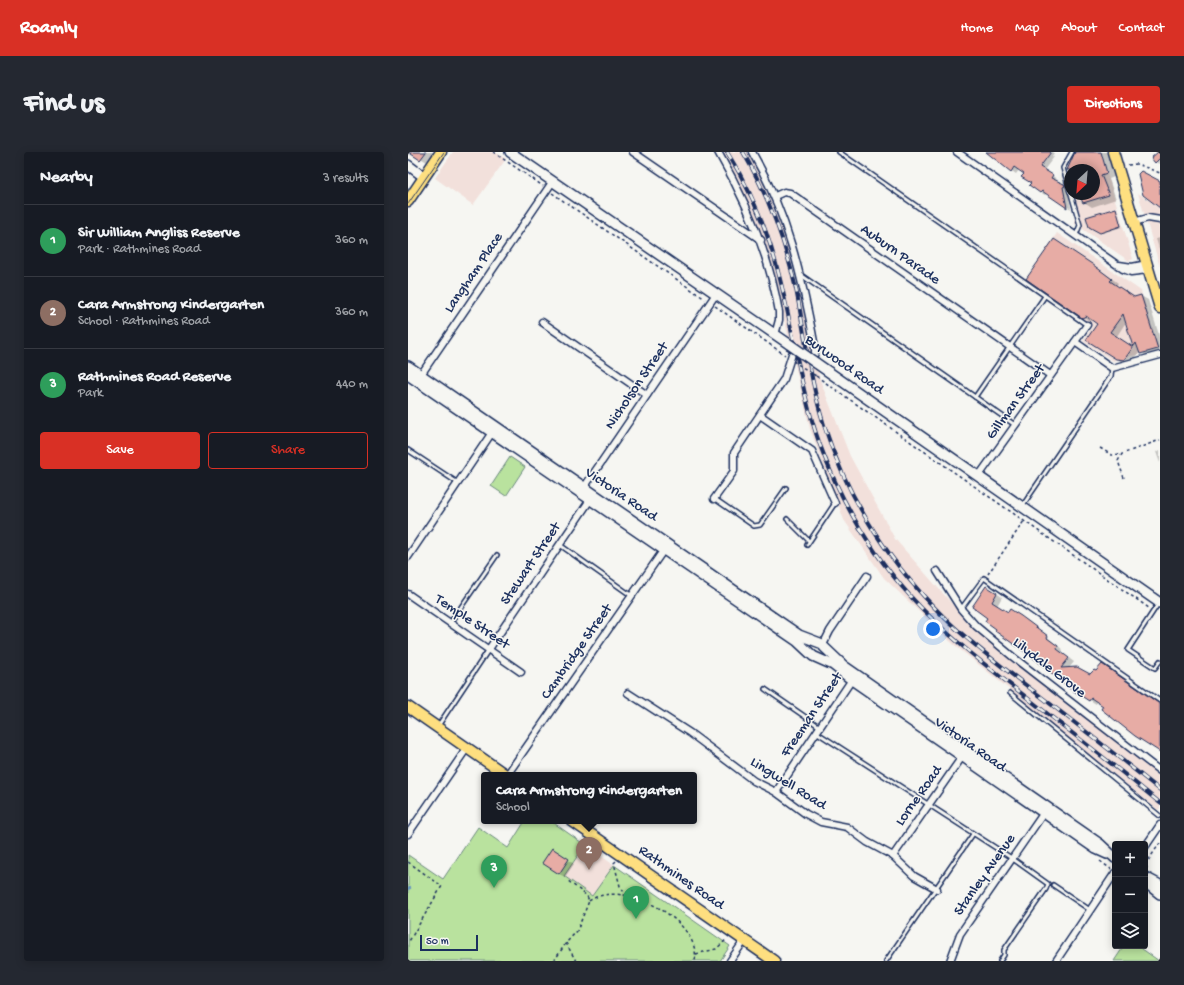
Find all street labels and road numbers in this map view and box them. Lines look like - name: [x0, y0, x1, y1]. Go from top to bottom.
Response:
- street label: Auburn Parade: [856, 221, 944, 289]
- street label: Langham Place: [441, 229, 508, 317]
- street label: Burwood Road: [800, 331, 888, 400]
- street label: Nicholson Street: [601, 337, 674, 433]
- street label: Gillman Street: [983, 359, 1051, 443]
- street label: Victoria Road: [580, 464, 662, 527]
- street label: Stewart Street: [497, 518, 566, 609]
- street label: Temple Street: [430, 590, 514, 655]
- street label: Cambridge Street: [537, 599, 618, 703]
- street label: Lilydale Grove: [1009, 634, 1089, 702]
- street label: Freeman Street: [777, 668, 848, 762]
- street label: Victoria Road: [930, 713, 1010, 777]
- street label: Lingwell Road: [746, 753, 831, 815]
- street label: Lorne Road: [892, 761, 947, 830]
- street label: Stanley Avenue: [950, 830, 1020, 919]
- street label: Rathmines Road: [634, 842, 729, 915]

